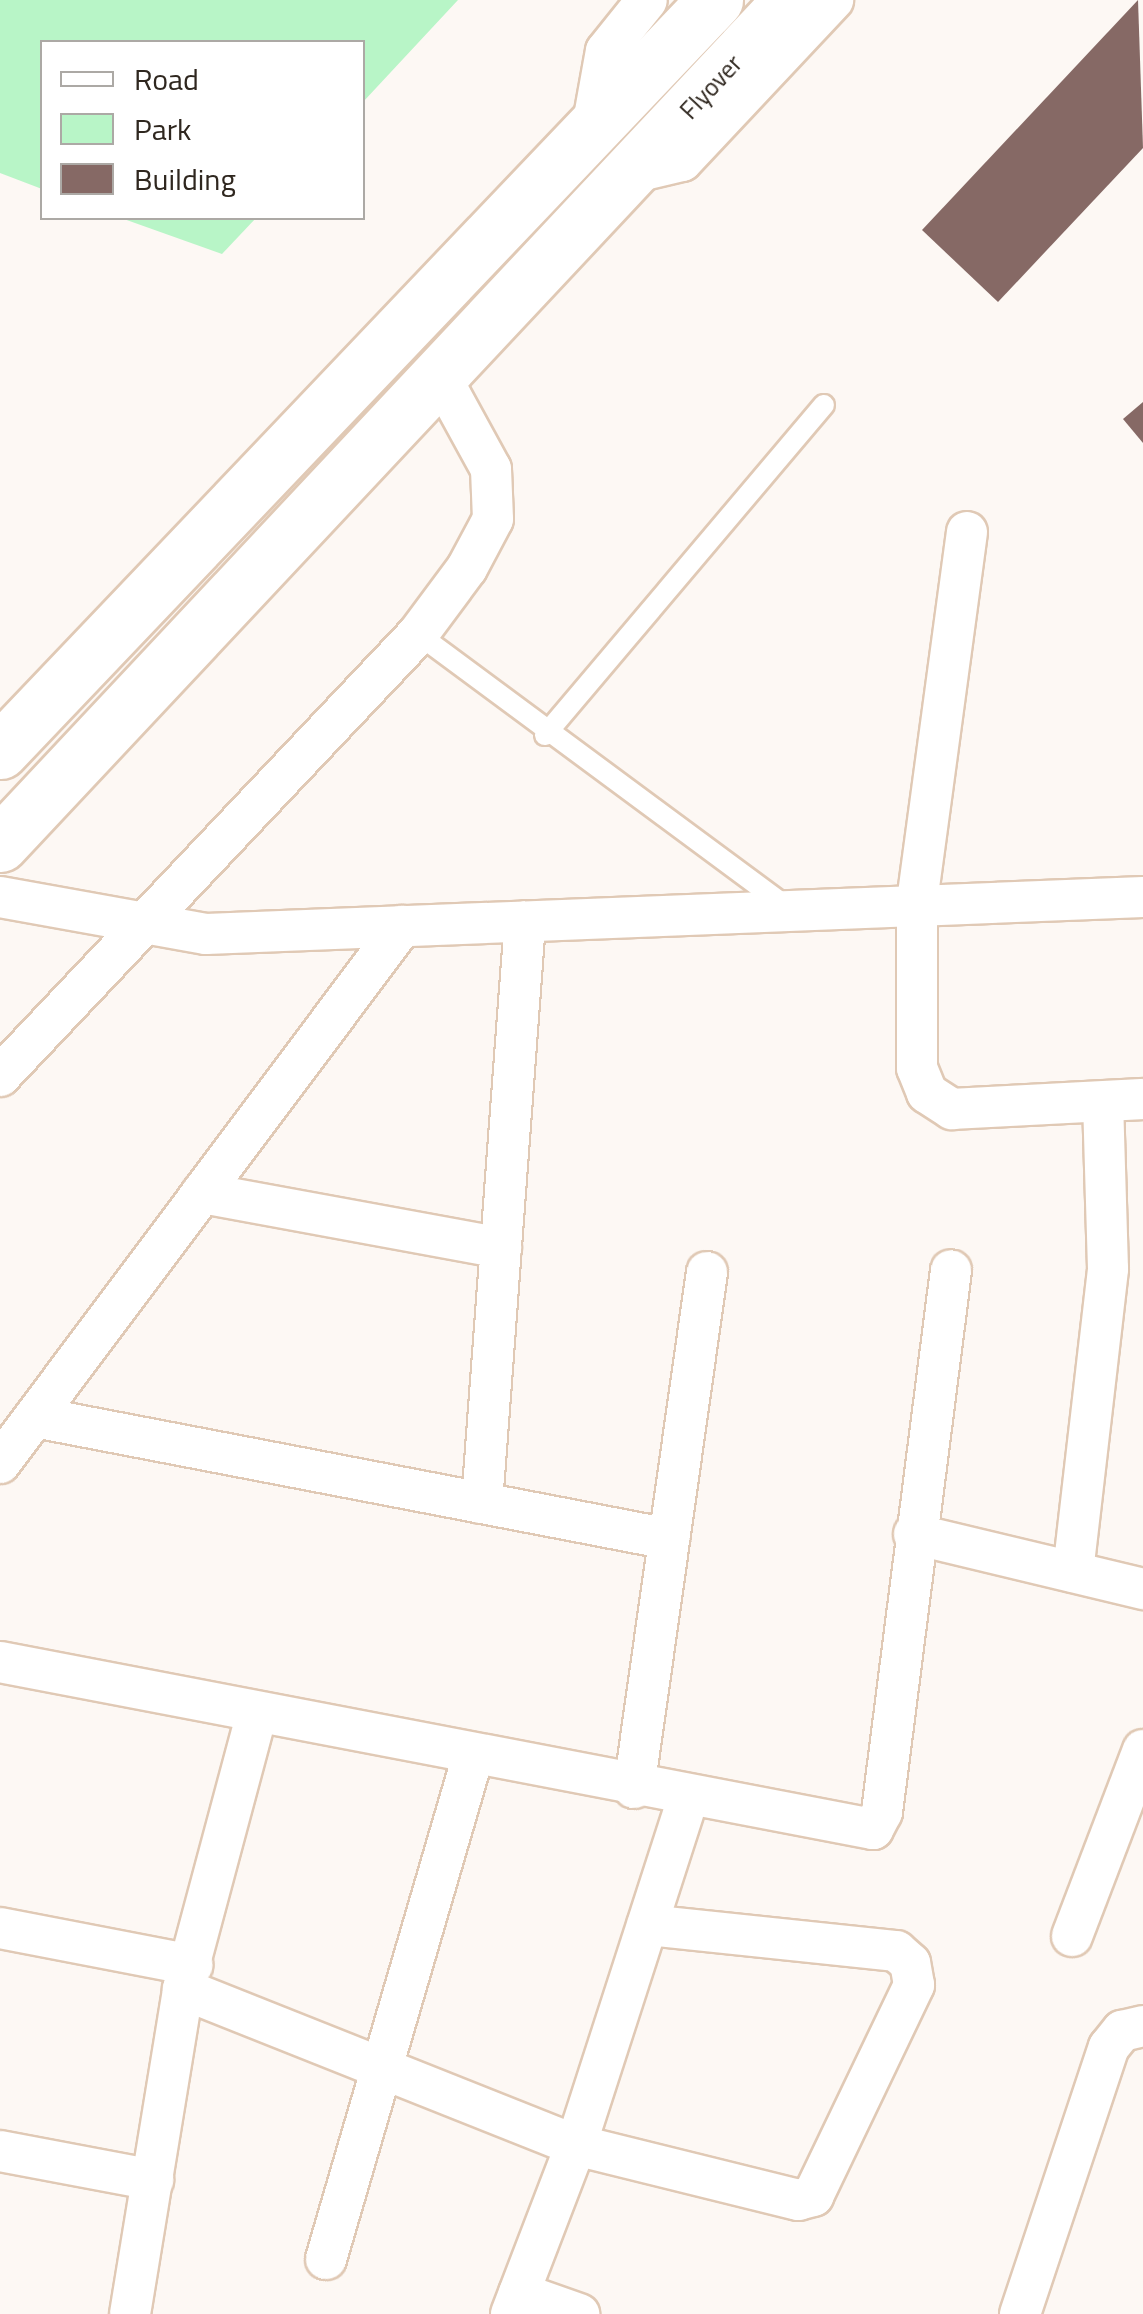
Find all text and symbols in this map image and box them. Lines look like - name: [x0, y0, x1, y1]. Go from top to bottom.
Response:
- legend: [40, 40, 365, 220]
- street label: Flyover: [674, 49, 748, 125]
- text: Road: [134, 56, 199, 102]
- text: Park: [134, 106, 191, 152]
- text: Building: [134, 156, 236, 202]

